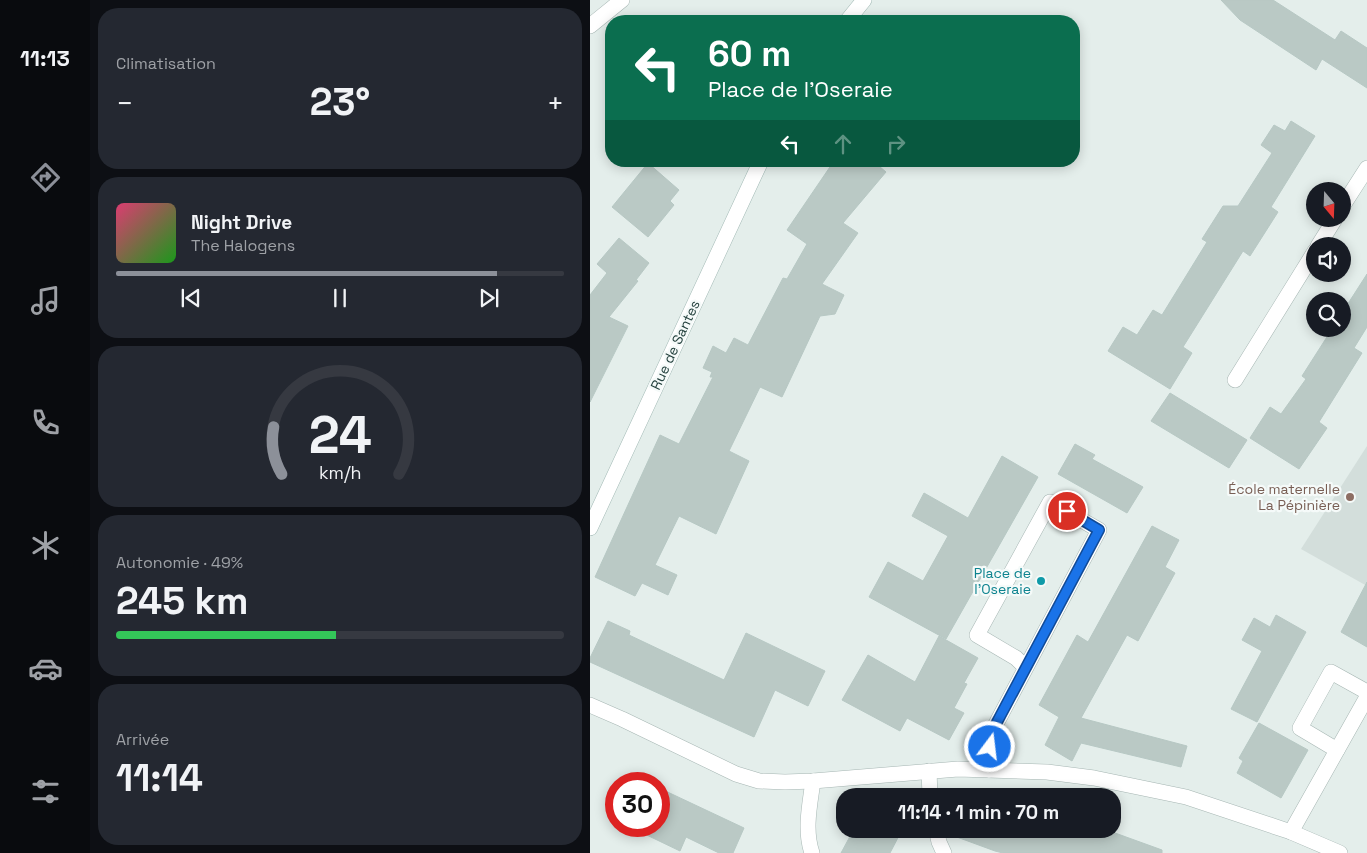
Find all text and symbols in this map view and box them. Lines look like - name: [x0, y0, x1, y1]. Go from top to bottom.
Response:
- text: 60 m: [708, 32, 791, 76]
- icon: left: [625, 35, 690, 100]
- text: 11:13: [20, 44, 70, 72]
- text: Climatisation: [116, 53, 216, 74]
- text: Place de l'Oseraie: [708, 75, 893, 103]
- text: 23°: [310, 78, 370, 126]
- text: −: [116, 85, 133, 121]
- text: +: [547, 85, 564, 121]
- icon: left: [776, 130, 804, 158]
- icon: ahead: [829, 130, 857, 158]
- icon: right: [882, 130, 910, 158]
- icon: directions: [28, 160, 63, 195]
- north arrow: [1306, 182, 1351, 228]
- map controls: [1306, 182, 1351, 337]
- text: Night Drive: [191, 210, 292, 235]
- text: The Halogens: [191, 235, 295, 256]
- button: sound: [1306, 237, 1351, 282]
- icon: music: [28, 283, 63, 318]
- icon: previous: [177, 284, 205, 312]
- icon: pause: [326, 284, 354, 312]
- icon: next: [475, 284, 503, 312]
- button: search: [1306, 292, 1351, 337]
- street label: Rue de Santes: [646, 297, 704, 393]
- text: 24: [308, 402, 372, 468]
- icon: phone: [28, 405, 63, 440]
- text: km/h: [319, 461, 361, 484]
- place label: École maternelle La Pépinière: [1228, 480, 1340, 514]
- pin: [1046, 490, 1088, 532]
- marker: École maternelle La Pépinière: [1344, 491, 1356, 503]
- icon: arrive: [1053, 497, 1081, 525]
- icon: climate: [28, 528, 63, 563]
- text: Autonomie · 49%: [116, 552, 243, 573]
- place label: Place de l'Oseraie: [974, 564, 1031, 598]
- marker: Place de l'Oseraie: [1035, 575, 1047, 587]
- text: 245 km: [116, 577, 248, 625]
- icon: car: [28, 651, 63, 686]
- position arrow: [963, 720, 1015, 772]
- text: Arrivée: [116, 729, 169, 750]
- text: 11:14: [116, 754, 203, 802]
- speed limit sign: 30: [605, 772, 670, 837]
- icon: filters: [28, 774, 63, 809]
- text: 11:14 · 1 min · 70 m: [898, 800, 1059, 825]

